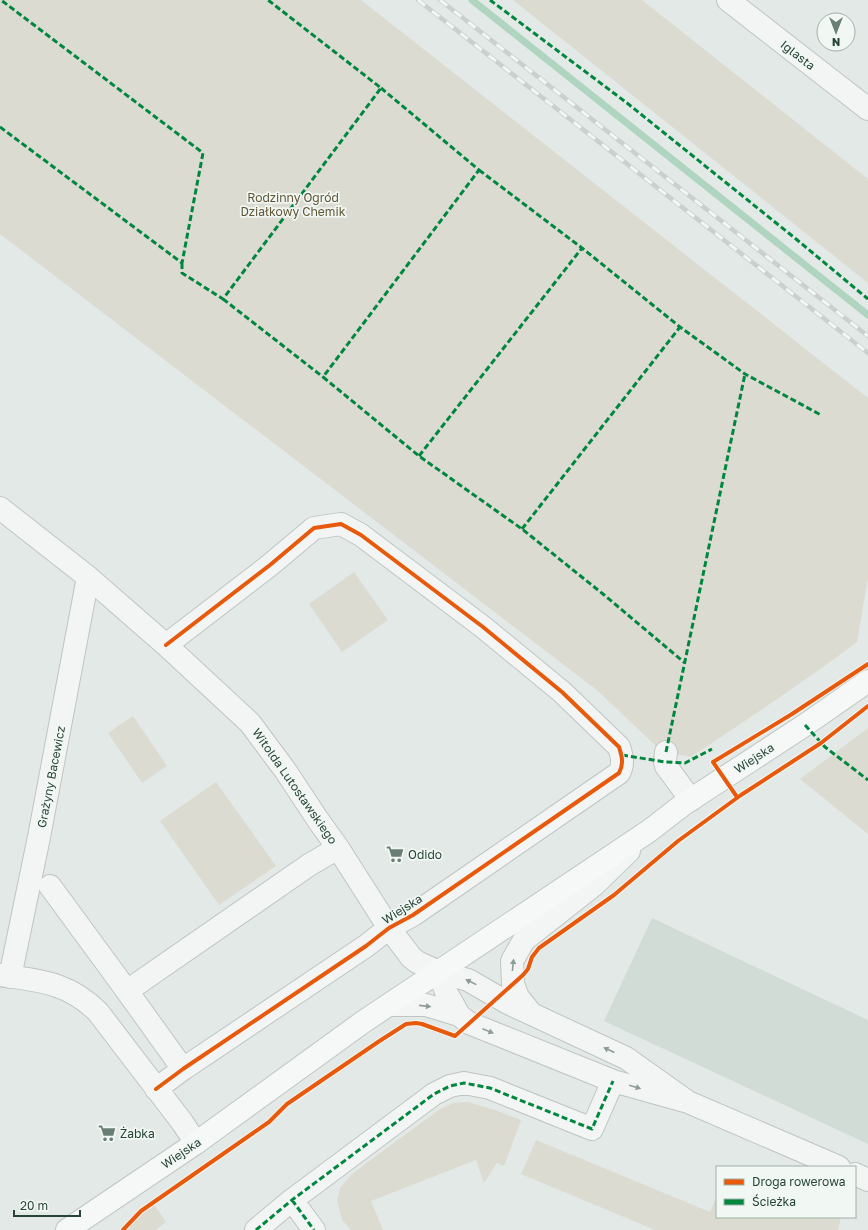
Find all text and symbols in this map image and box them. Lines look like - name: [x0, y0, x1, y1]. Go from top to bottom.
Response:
- north arrow: [816, 12, 856, 52]
- text: N: [832, 36, 840, 49]
- street label: Iglasta: [778, 37, 818, 73]
- park label: Rodzinny Ogród Działkowy Chemik: [241, 190, 346, 219]
- street label: Grażyny Bacewicz: [34, 725, 68, 829]
- street label: Witolda Lutosławskiego: [249, 725, 341, 847]
- street label: Wiejska: [731, 740, 777, 776]
- supermarket icon: Odido: [385, 844, 405, 864]
- place label: Odido: [408, 847, 442, 862]
- street label: Wiejska: [379, 891, 425, 927]
- one-way arrow: [510, 959, 516, 971]
- one-way arrow: [465, 979, 476, 985]
- one-way arrow: [419, 1002, 431, 1009]
- one-way arrow: [482, 1029, 494, 1035]
- one-way arrow: [603, 1047, 615, 1053]
- one-way arrow: [629, 1085, 642, 1091]
- supermarket icon: Żabka: [97, 1123, 117, 1143]
- place label: Żabka: [120, 1126, 155, 1141]
- street label: Wiejska: [158, 1134, 204, 1172]
- legend: [716, 1166, 856, 1218]
- text: Droga rowerowa: [752, 1174, 845, 1189]
- scale bar: [14, 1192, 80, 1218]
- text: Ścieżka: [752, 1194, 796, 1209]
- text: 20 m: [20, 1198, 48, 1213]

